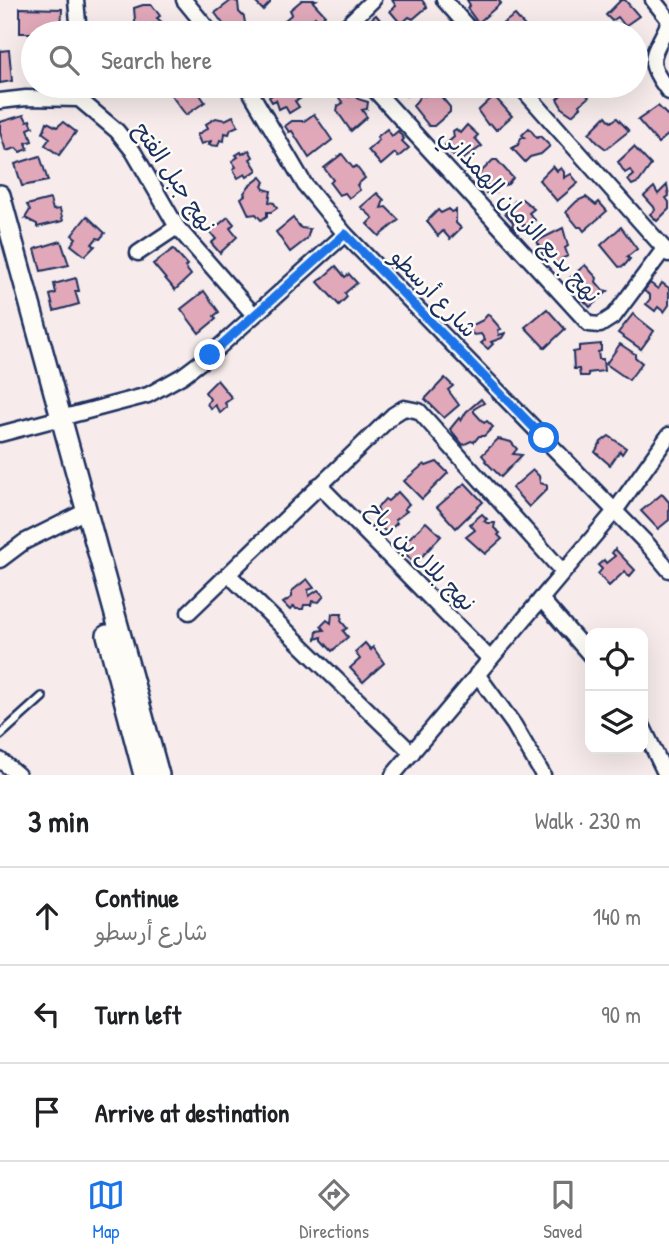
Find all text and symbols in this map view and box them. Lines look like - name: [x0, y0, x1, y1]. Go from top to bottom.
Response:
- search box: [21, 21, 648, 98]
- icon: search: [45, 41, 83, 79]
- text: Search here: [101, 42, 212, 77]
- street label: نهج جبل الفتح: [126, 115, 224, 239]
- street label: نهج بديع الزمان الهمذاني: [430, 120, 608, 313]
- street label: شارع أرسطو: [383, 241, 485, 345]
- route end: [194, 339, 225, 370]
- route start: [528, 422, 559, 453]
- street label: نهج بلال بن رباح: [359, 494, 483, 618]
- map controls: [585, 628, 648, 754]
- button: locate: [585, 628, 648, 691]
- button: layers: [585, 691, 648, 754]
- text: 3 min: [28, 801, 89, 841]
- text: Walk · 230 m: [535, 805, 641, 836]
- text: Continue: [95, 880, 179, 915]
- icon: ahead: [28, 897, 66, 935]
- text: 140 m: [593, 901, 641, 932]
- text: شارع أرسطو: [95, 916, 208, 947]
- icon: left: [28, 995, 66, 1033]
- text: Turn left: [95, 997, 181, 1032]
- text: 90 m: [601, 999, 641, 1030]
- icon: arrive: [28, 1093, 66, 1131]
- text: Arrive at destination: [95, 1095, 290, 1130]
- tab: Map: [87, 1176, 125, 1244]
- tab: Directions: [299, 1176, 369, 1244]
- tab: Saved: [543, 1176, 582, 1244]

